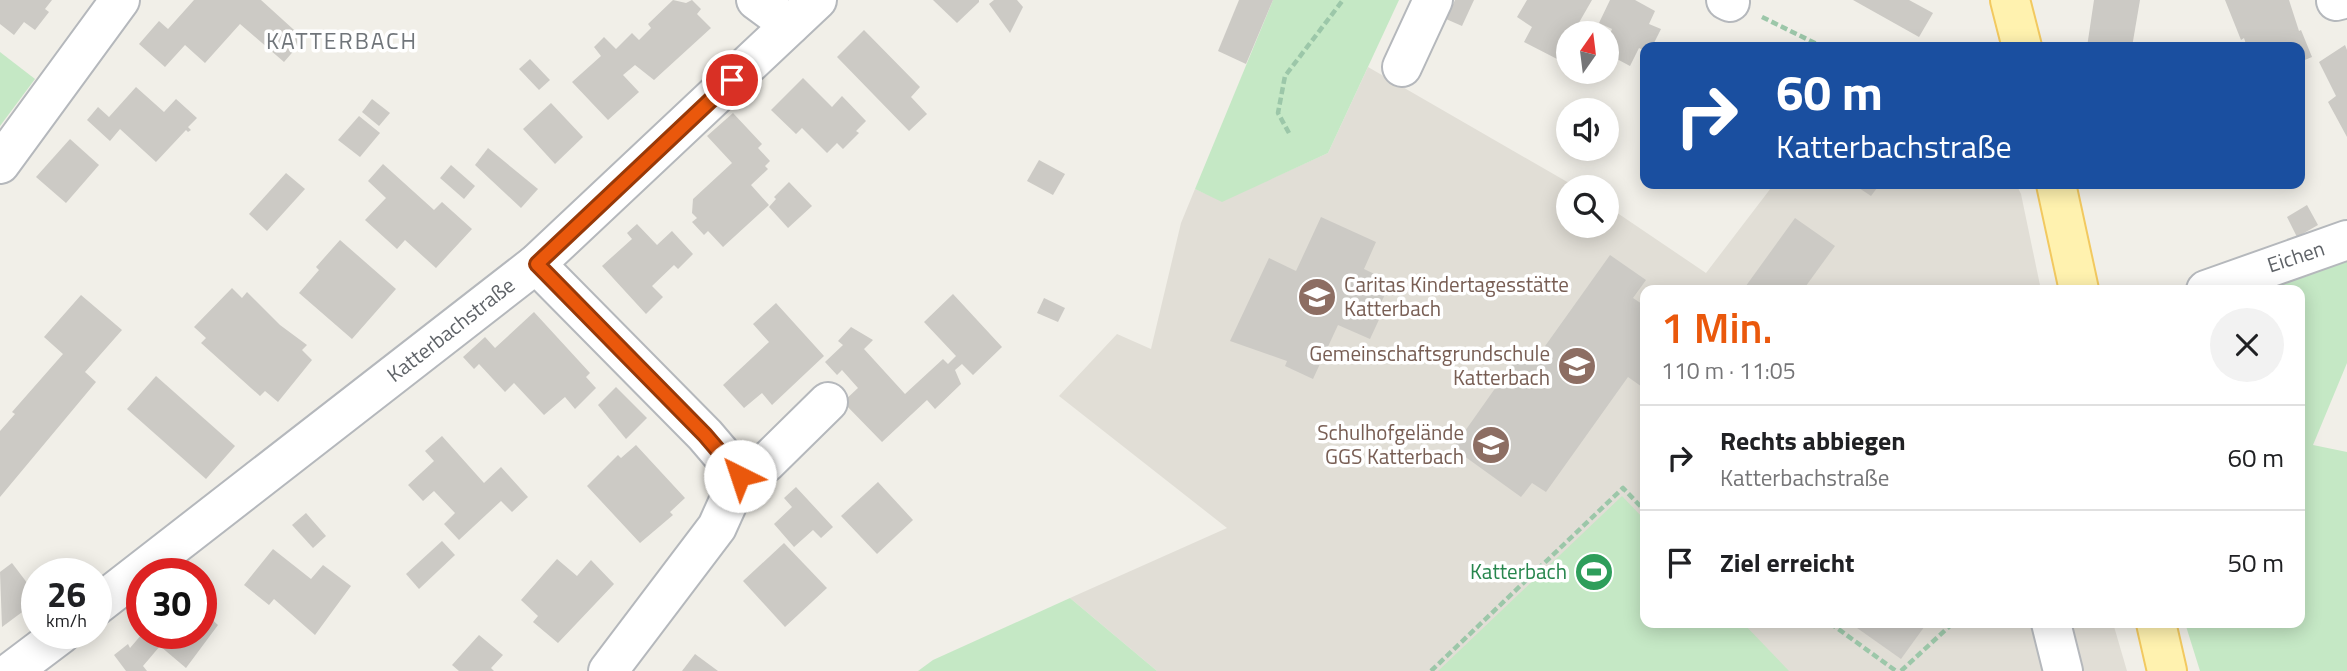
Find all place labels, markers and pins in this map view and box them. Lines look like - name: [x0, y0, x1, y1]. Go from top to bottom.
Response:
- pin: [702, 50, 762, 110]
- place label: Caritas Kindertagesstätte Katterbach: [1344, 268, 1569, 324]
- school or university icon: Caritas Kindertagesstätte Katterbach: [1296, 276, 1338, 318]
- place label: Gemeinschaftsgrundschule Katterbach: [1309, 337, 1550, 393]
- school or university icon: Gemeinschaftsgrundschule Katterbach: [1556, 345, 1598, 387]
- place label: Schulhofgelände GGS Katterbach: [1317, 416, 1464, 472]
- school or university icon: Schulhofgelände GGS Katterbach: [1470, 424, 1512, 466]
- sports icon: Katterbach: [1573, 551, 1615, 593]
- place label: Katterbach: [1470, 555, 1567, 587]

